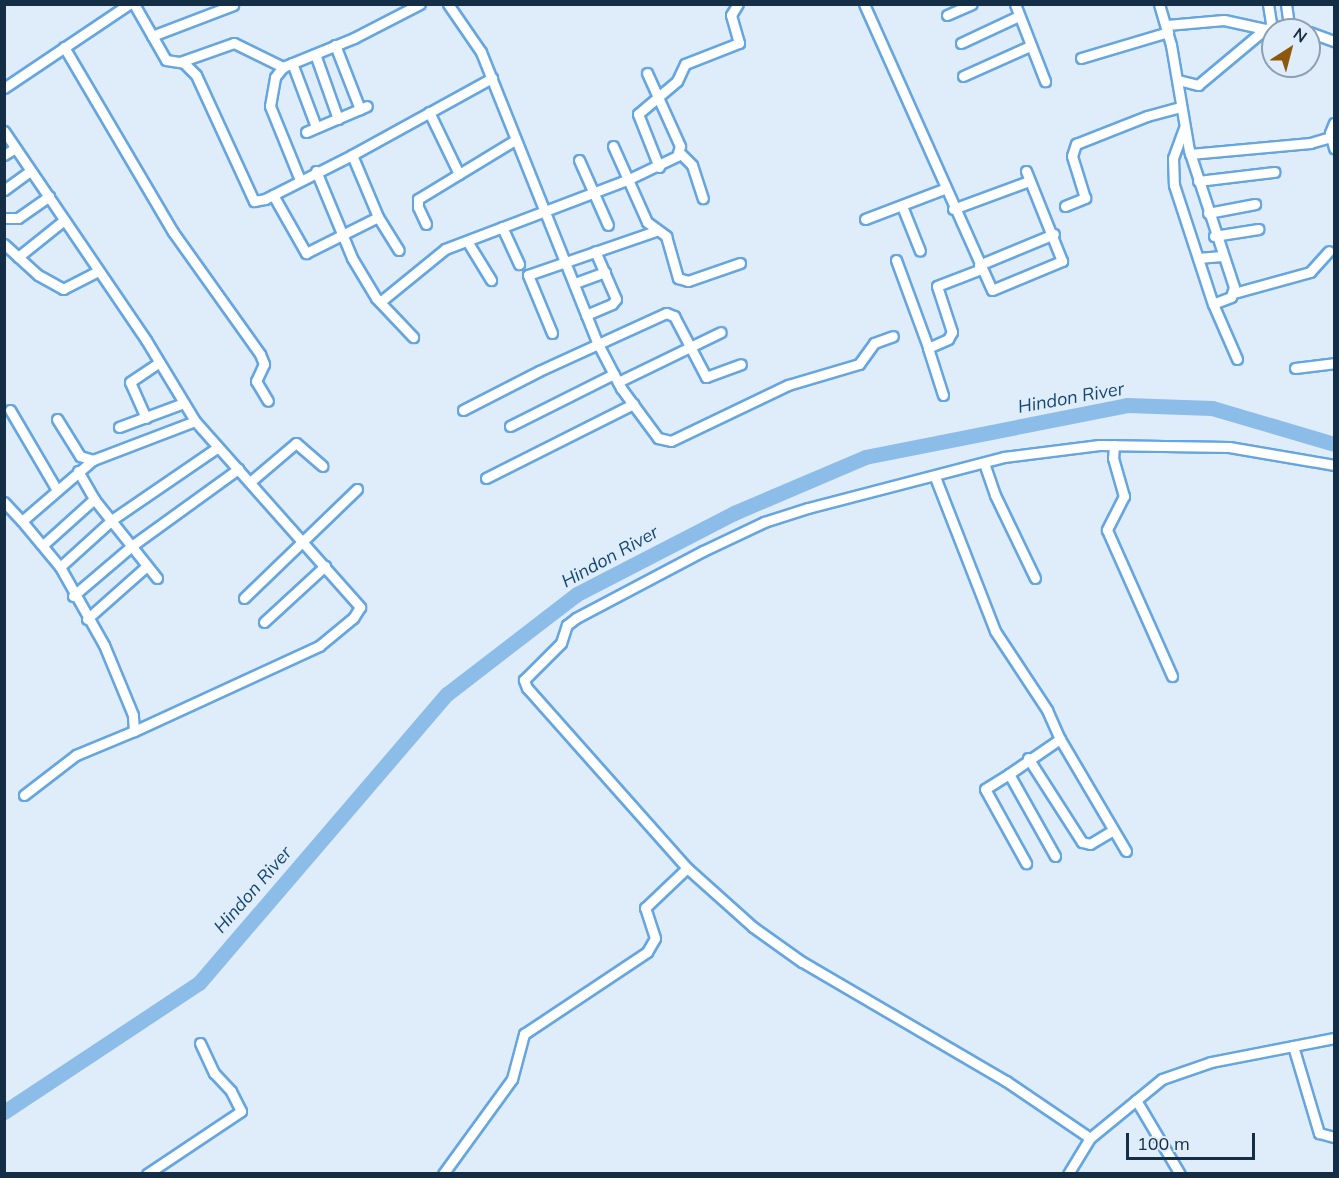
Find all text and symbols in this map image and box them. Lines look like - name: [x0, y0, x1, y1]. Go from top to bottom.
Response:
- north arrow: [1261, 18, 1321, 78]
- text: N: [1290, 23, 1311, 47]
- water label: Hindon River: [1016, 378, 1126, 418]
- water label: Hindon River: [558, 522, 662, 592]
- water label: Hindon River: [210, 842, 296, 938]
- scale bar: [1129, 1121, 1258, 1159]
- text: 100 m: [1137, 1132, 1190, 1155]

